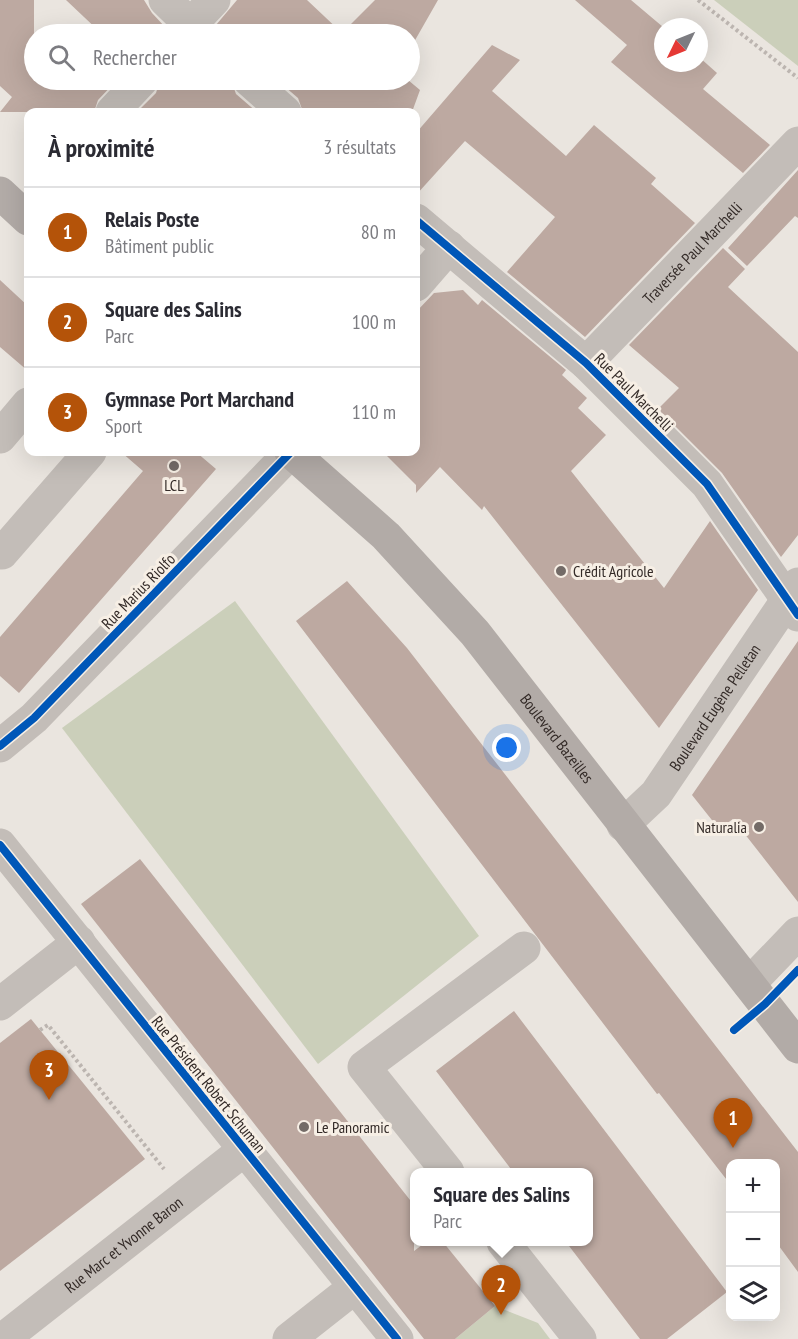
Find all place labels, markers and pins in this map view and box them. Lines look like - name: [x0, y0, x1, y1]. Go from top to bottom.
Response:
- marker: LCL: [167, 459, 181, 473]
- place label: LCL: [164, 475, 184, 495]
- place label: Crédit Agricole: [573, 561, 654, 581]
- marker: Crédit Agricole: [554, 564, 568, 578]
- place label: Naturalia: [696, 817, 747, 837]
- marker: Naturalia: [752, 820, 766, 834]
- pin: 3: [29, 1050, 68, 1100]
- pin: 1: [714, 1098, 752, 1148]
- place label: Le Panoramic: [316, 1117, 390, 1137]
- marker: Le Panoramic: [297, 1120, 311, 1134]
- pin: 2: [482, 1266, 520, 1315]

